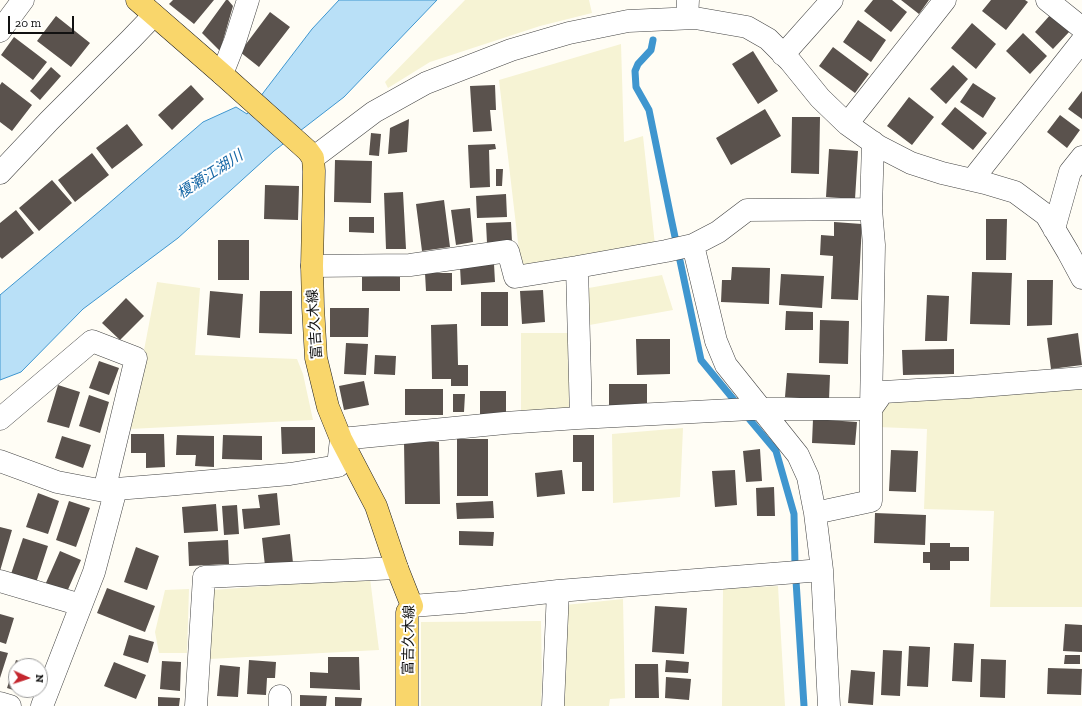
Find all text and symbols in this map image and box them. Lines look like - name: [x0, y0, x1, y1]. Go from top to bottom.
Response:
- scale bar: [10, 8, 76, 34]
- text: 20 m: [15, 16, 41, 30]
- water label: 榎瀬江湖川: [174, 147, 246, 203]
- street label: 富吉久木線: [304, 288, 326, 360]
- street label: 富吉久木線: [400, 605, 418, 675]
- north arrow: [8, 658, 48, 698]
- text: N: [33, 674, 46, 683]

